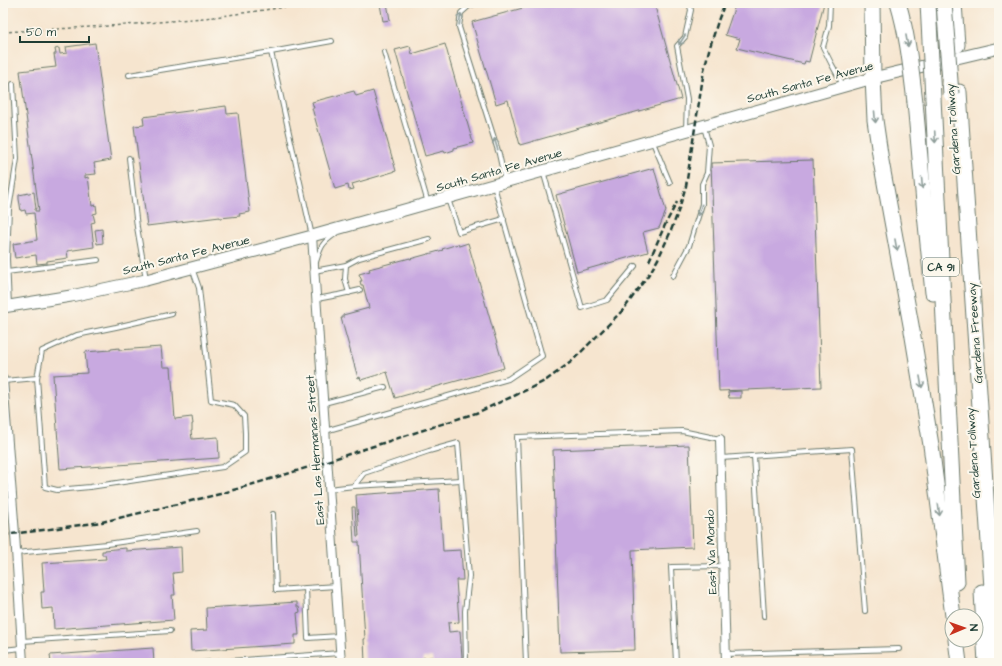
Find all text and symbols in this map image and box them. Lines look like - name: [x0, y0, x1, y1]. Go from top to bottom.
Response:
- one-way arrow: [456, 13, 464, 26]
- scale bar: [20, 18, 89, 44]
- text: 50 m: [26, 24, 57, 41]
- one-way arrow: [677, 34, 685, 46]
- one-way arrow: [904, 34, 912, 47]
- street label: South Santa Fe Avenue: [745, 57, 876, 108]
- street label: Gardena Tollway: [942, 83, 966, 175]
- one-way arrow: [872, 110, 879, 123]
- one-way arrow: [932, 130, 939, 143]
- one-way arrow: [492, 137, 499, 150]
- street label: South Santa Fe Avenue: [434, 144, 565, 197]
- one-way arrow: [918, 176, 925, 189]
- one-way arrow: [696, 204, 703, 217]
- street label: South Santa Fe Avenue: [121, 231, 252, 279]
- one-way arrow: [892, 238, 900, 251]
- road number: CA 91: [923, 258, 959, 276]
- street label: Gardena Freeway: [963, 282, 988, 384]
- street label: East Las Hermanas Street: [302, 374, 329, 525]
- one-way arrow: [917, 375, 925, 388]
- street label: Gardena Tollway: [962, 407, 986, 499]
- one-way arrow: [935, 503, 943, 516]
- street label: East Via Mondo: [702, 509, 721, 595]
- north arrow: [944, 608, 984, 648]
- text: N: [966, 624, 981, 631]

